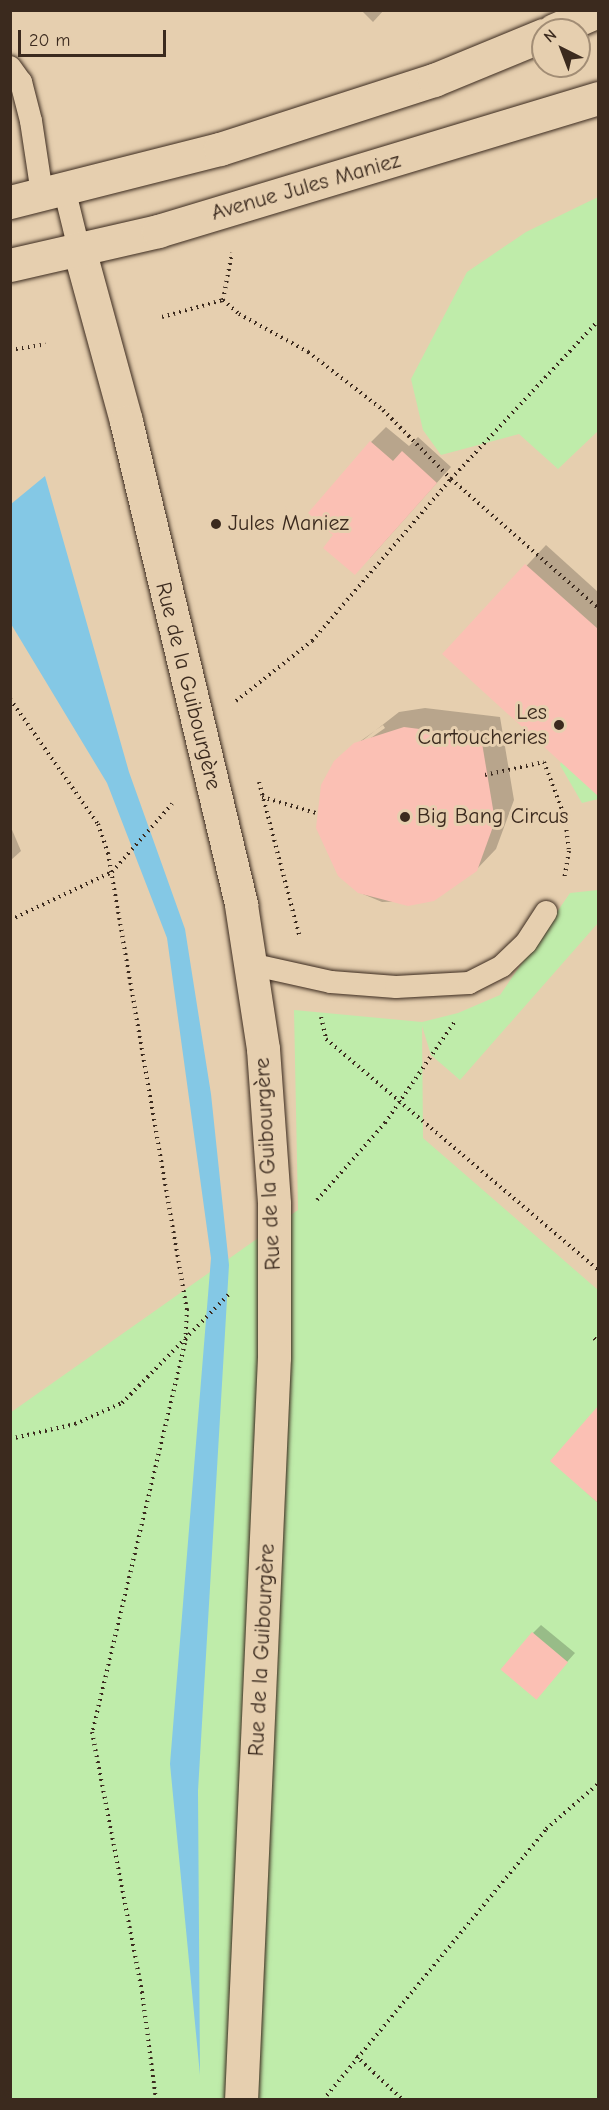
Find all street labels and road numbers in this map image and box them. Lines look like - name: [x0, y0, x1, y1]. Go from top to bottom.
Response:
- street label: Avenue Jules Maniez: [208, 147, 404, 227]
- street label: Rue de la Guibourgère: [149, 579, 227, 793]
- street label: Rue de la Guibourgère: [249, 1057, 287, 1271]
- street label: Rue de la Guibourgère: [243, 1543, 281, 1757]

